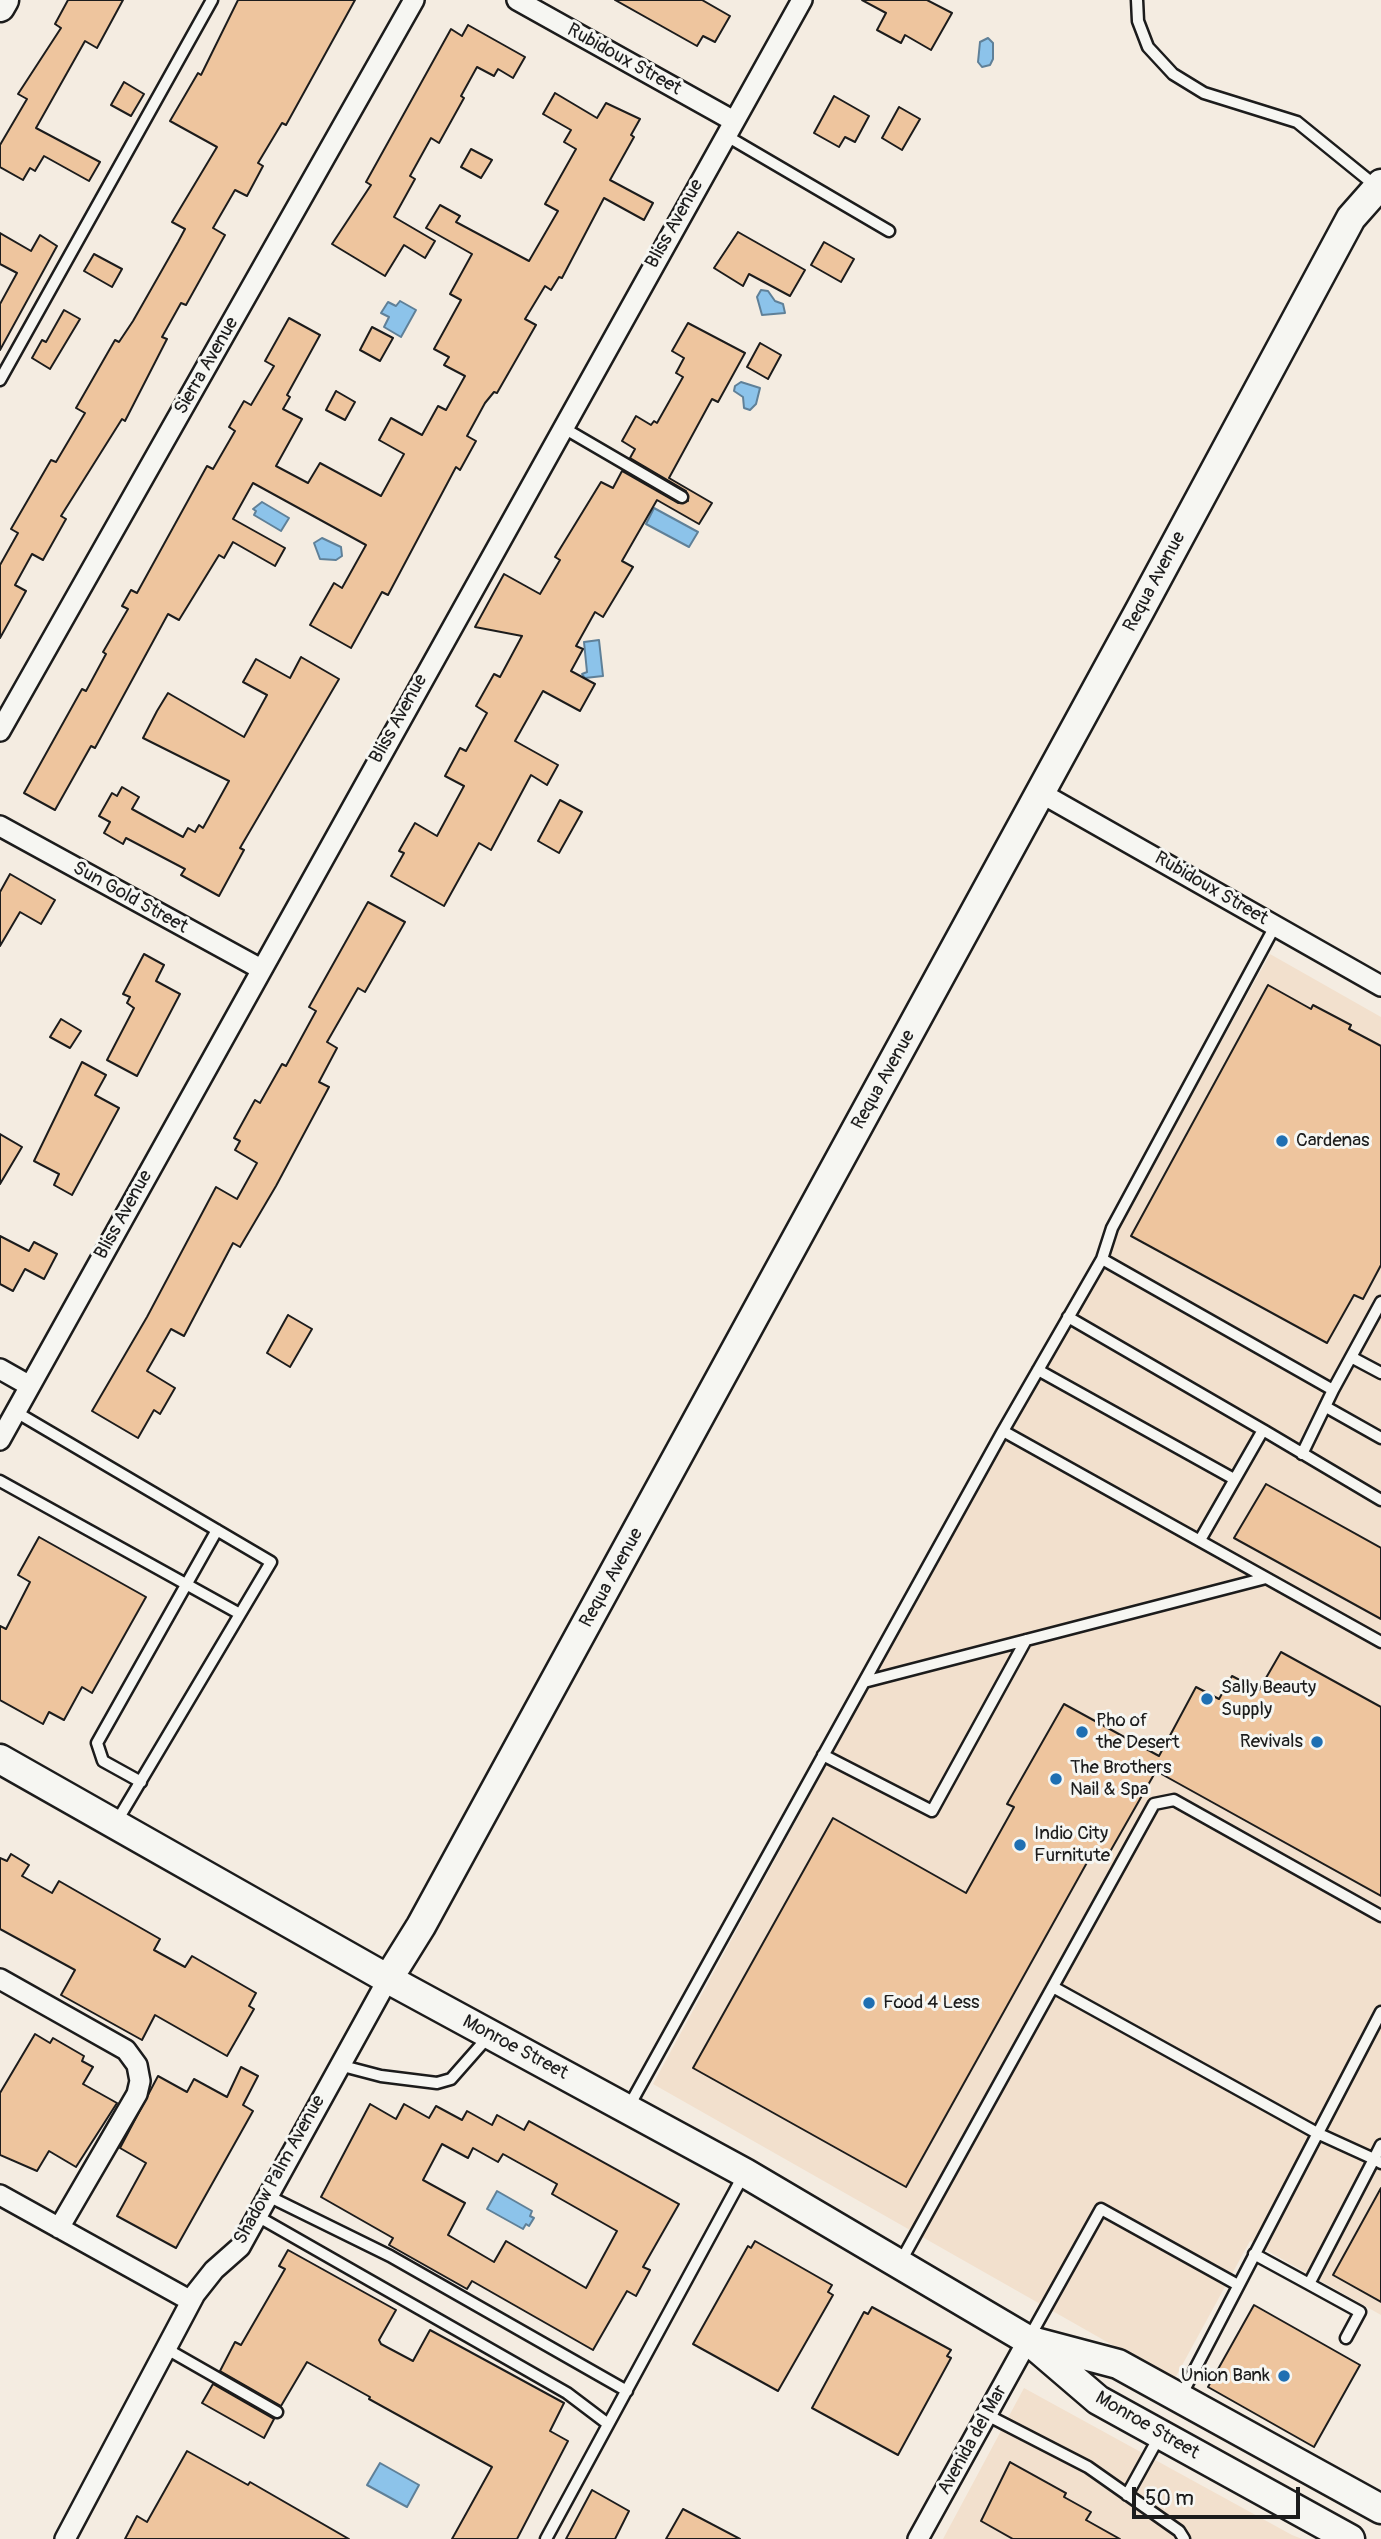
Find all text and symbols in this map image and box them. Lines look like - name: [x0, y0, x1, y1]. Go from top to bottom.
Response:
- street label: Rubidoux Street: [563, 19, 685, 101]
- street label: Bliss Avenue: [641, 176, 709, 272]
- street label: Sierra Avenue: [170, 313, 244, 419]
- street label: Requa Avenue: [1119, 528, 1191, 636]
- street label: Bliss Avenue: [365, 671, 433, 767]
- street label: Rubidoux Street: [1150, 847, 1272, 931]
- street label: Sun Gold Street: [69, 857, 191, 939]
- street label: Requa Avenue: [847, 1026, 921, 1134]
- place label: Cardenas: [1296, 1130, 1370, 1152]
- marker: Cardenas: [1274, 1133, 1290, 1149]
- street label: Bliss Avenue: [90, 1167, 158, 1263]
- street label: Requa Avenue: [575, 1524, 649, 1632]
- place label: Sally Beauty Supply: [1221, 1677, 1316, 1721]
- marker: Sally Beauty Supply: [1199, 1691, 1215, 1707]
- place label: Pho of the Desert: [1096, 1710, 1180, 1754]
- marker: Pho of the Desert: [1074, 1724, 1090, 1740]
- place label: Revivals: [1240, 1731, 1303, 1753]
- marker: Revivals: [1309, 1734, 1325, 1750]
- place label: The Brothers Nail & Spa: [1070, 1757, 1172, 1801]
- marker: The Brothers Nail & Spa: [1048, 1771, 1064, 1787]
- place label: Indio City Furnitute: [1034, 1823, 1110, 1867]
- marker: Indio City Furnitute: [1012, 1837, 1028, 1853]
- place label: Food 4 Less: [883, 1992, 980, 2014]
- marker: Food 4 Less: [861, 1995, 877, 2011]
- street label: Monroe Street: [458, 2011, 572, 2085]
- street label: Shadow Palm Avenue: [229, 2091, 331, 2249]
- place label: Union Bank: [1181, 2365, 1270, 2387]
- marker: Union Bank: [1276, 2368, 1292, 2384]
- street label: Avenida del Mar: [933, 2381, 1013, 2499]
- street label: Monroe Street: [1091, 2387, 1203, 2465]
- scale bar: [1136, 2472, 1304, 2516]
- text: 50 m: [1145, 2485, 1194, 2512]

